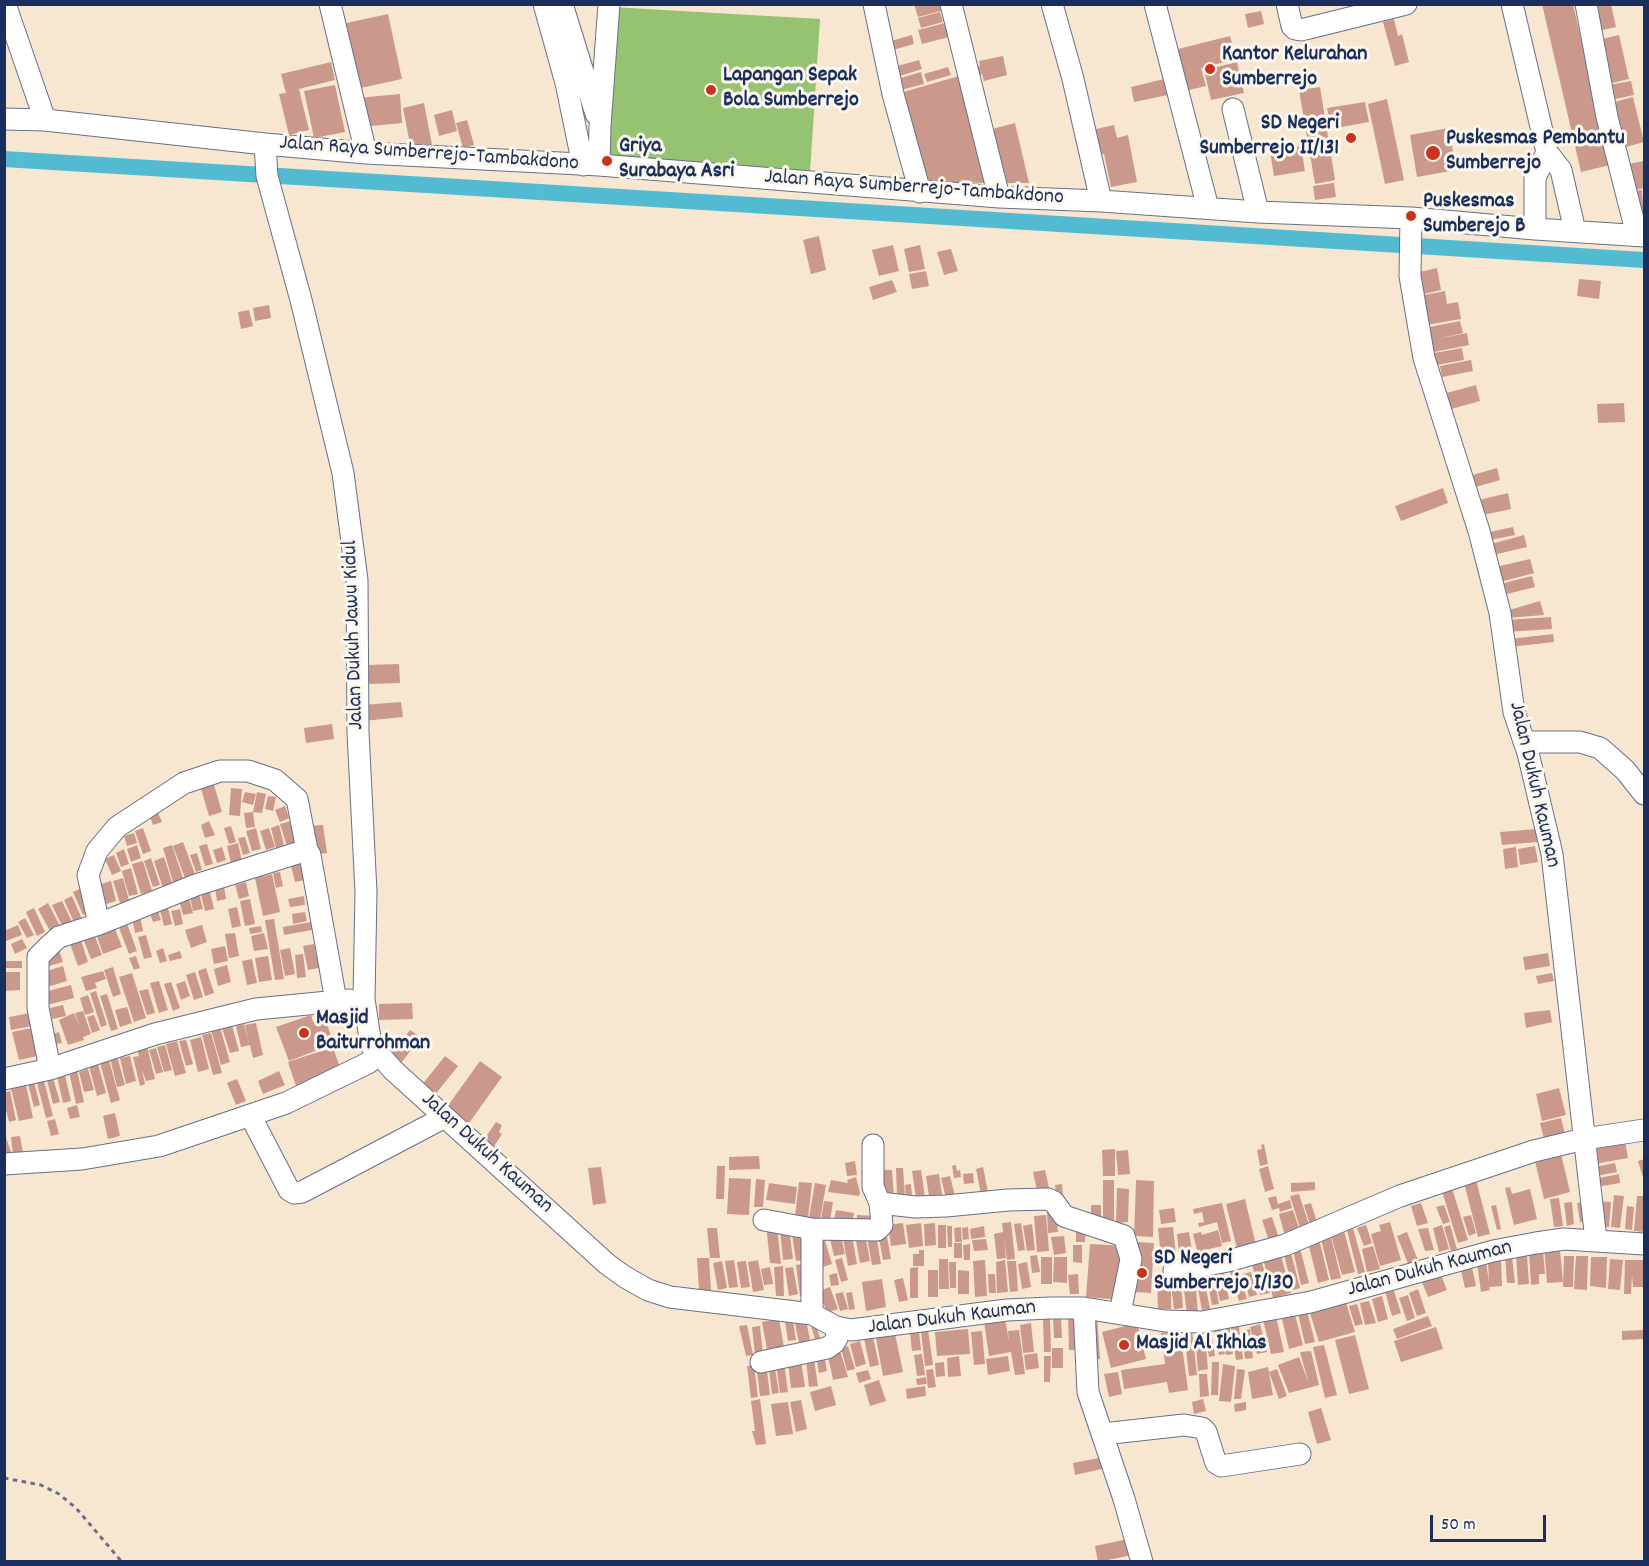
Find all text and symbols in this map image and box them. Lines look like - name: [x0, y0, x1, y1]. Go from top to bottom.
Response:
- place label: Kantor Kelurahan Sumberrejo: [1222, 43, 1367, 94]
- marker: Kantor Kelurahan Sumberrejo: [1203, 62, 1217, 76]
- place label: Lapangan Sepak Bola Sumberrejo: [723, 64, 859, 116]
- marker: Lapangan Sepak Bola Sumberrejo: [704, 83, 718, 97]
- place label: SD Negeri Sumberrejo II/131: [1200, 112, 1339, 164]
- place label: Puskesmas Pembantu Sumberrejo: [1446, 127, 1625, 178]
- street label: Jalan Raya Sumberrejo-Tambakdono: [278, 131, 580, 179]
- marker: SD Negeri Sumberrejo II/131: [1344, 131, 1358, 145]
- place label: Griya Surabaya Asri: [619, 135, 734, 186]
- marker: Puskesmas Pembantu Sumberrejo: [1424, 144, 1442, 162]
- marker: Griya Surabaya Asri: [600, 154, 614, 168]
- street label: Jalan Raya Sumberrejo-Tambakdono: [763, 165, 1065, 213]
- place label: Puskesmas Sumberejo B: [1423, 190, 1525, 242]
- marker: Puskesmas Sumberejo B: [1404, 209, 1418, 223]
- street label: Jalan Dukuh Jawu Kidul: [338, 540, 372, 730]
- street label: Jalan Dukuh Kauman: [1501, 700, 1565, 870]
- place label: Masjid Baiturrohman: [316, 1007, 430, 1058]
- marker: Masjid Baiturrohman: [297, 1026, 311, 1040]
- street label: Jalan Dukuh Kauman: [414, 1088, 558, 1220]
- street label: Jalan Dukuh Kauman: [1345, 1235, 1515, 1305]
- place label: SD Negeri Sumberrejo I/130: [1154, 1247, 1294, 1298]
- marker: SD Negeri Sumberrejo I/130: [1135, 1266, 1149, 1280]
- street label: Jalan Dukuh Kauman: [866, 1296, 1038, 1342]
- place label: Masjid Al Ikhlas: [1136, 1332, 1267, 1358]
- marker: Masjid Al Ikhlas: [1117, 1338, 1131, 1352]
- scale bar: [1433, 1503, 1548, 1541]
- text: 50 m: [1441, 1513, 1476, 1538]

